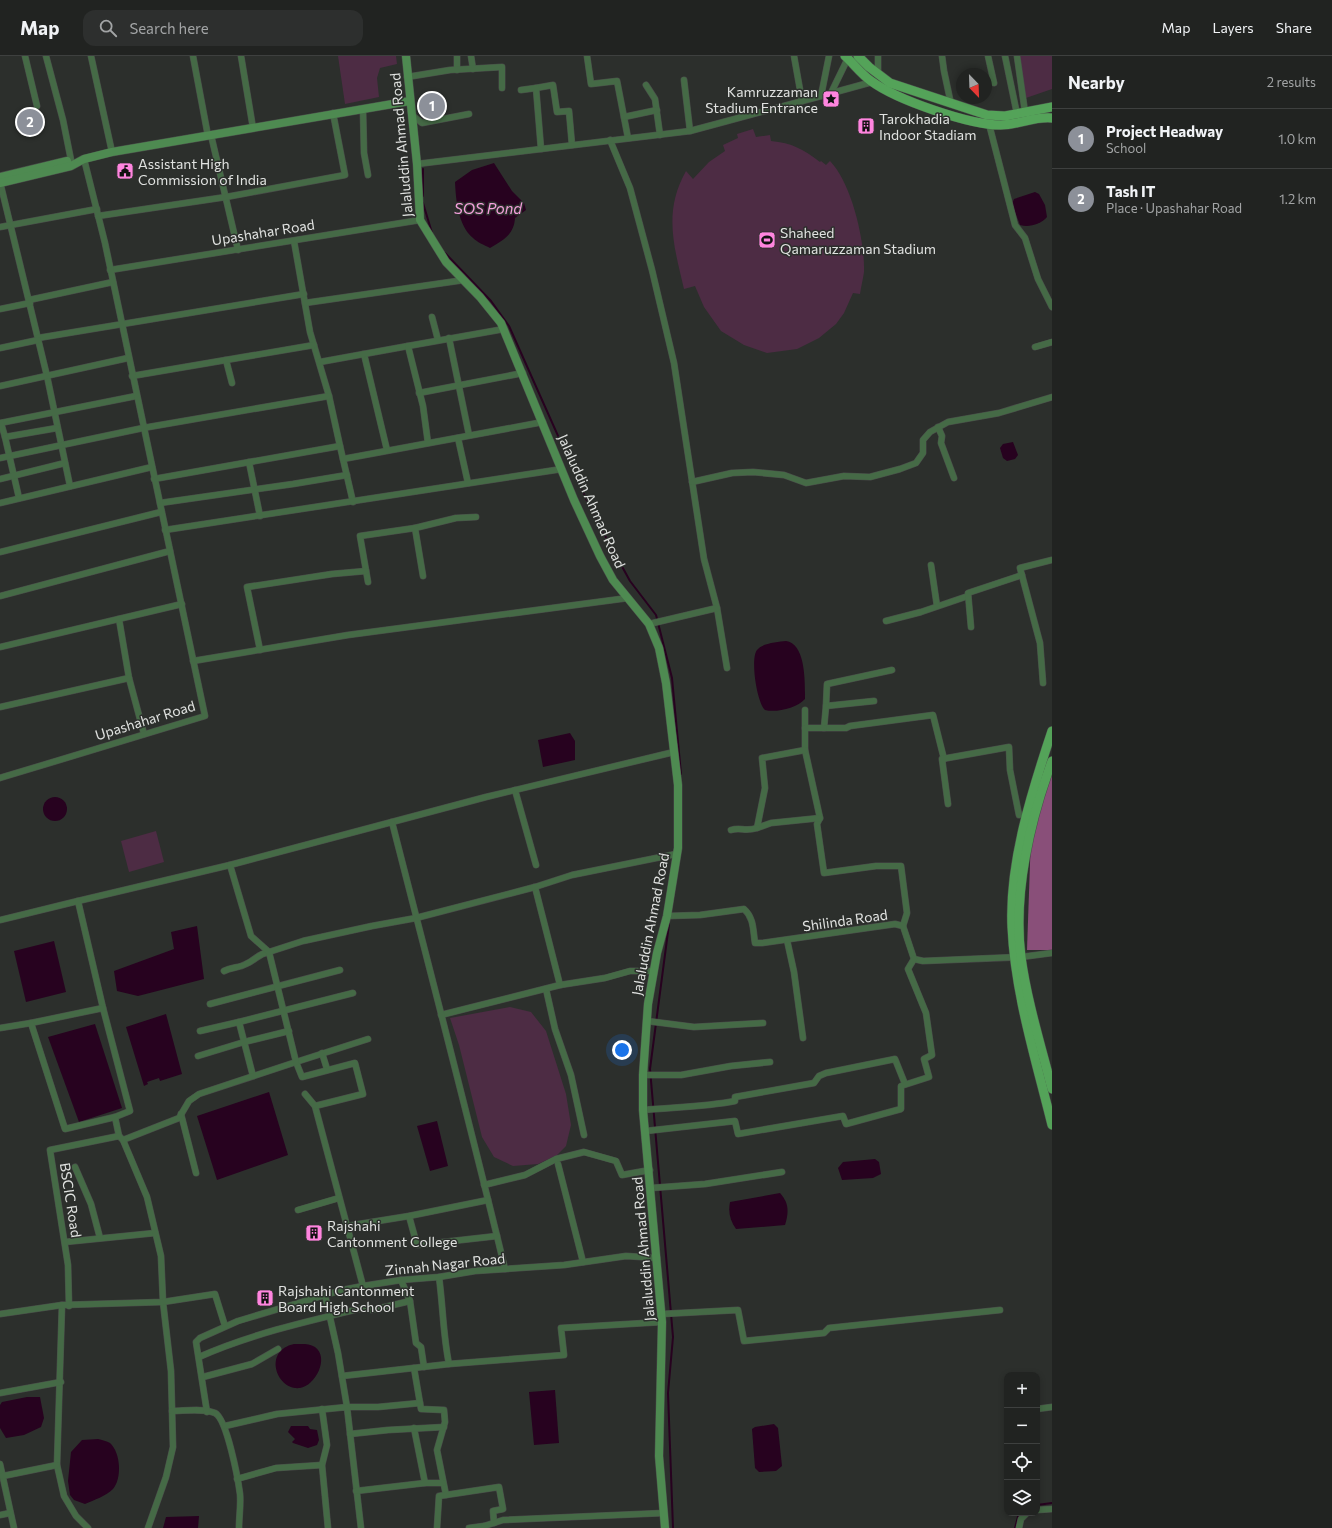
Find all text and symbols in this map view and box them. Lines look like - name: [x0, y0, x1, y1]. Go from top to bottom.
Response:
- search box: [83, 10, 363, 46]
- text: Map: [20, 16, 59, 39]
- icon: search: [97, 17, 119, 39]
- text: Search here: [129, 19, 209, 37]
- text: Map: [1162, 19, 1190, 36]
- text: Layers: [1212, 19, 1254, 36]
- text: Share: [1276, 19, 1312, 36]
- north arrow: [956, 68, 992, 104]
- street label: Jalaluddin Ahmad Road: [386, 72, 416, 218]
- text: Nearby: [1068, 72, 1125, 93]
- text: 2 results: [1267, 74, 1316, 90]
- place label: Kamruzzaman Stadium Entrance: [705, 83, 818, 116]
- place icon: Kamruzzaman Stadium Entrance: [821, 89, 841, 109]
- pin: 1: [419, 91, 445, 121]
- pin: 2: [17, 107, 43, 137]
- place label: Tarokhadia Indoor Stadiam: [879, 110, 976, 143]
- building icon: Tarokhadia Indoor Stadiam: [856, 116, 876, 136]
- text: Project Headway: [1106, 122, 1223, 140]
- text: 1: [1078, 131, 1084, 147]
- text: 1.0 km: [1278, 131, 1316, 147]
- text: School: [1106, 140, 1146, 156]
- place label: Assistant High Commission of India: [138, 155, 267, 188]
- public building icon: Assistant High Commission of India: [115, 161, 135, 181]
- text: Tash IT: [1106, 182, 1156, 200]
- text: 2: [1077, 191, 1085, 207]
- text: 1.2 km: [1279, 191, 1316, 207]
- water label: SOS Pond: [454, 199, 523, 217]
- text: Place · Upashahar Road: [1106, 200, 1242, 216]
- street label: Upashahar Road: [210, 215, 316, 249]
- place label: Shaheed Qamaruzzaman Stadium: [780, 224, 936, 257]
- sports icon: Shaheed Qamaruzzaman Stadium: [757, 230, 777, 250]
- street label: Jalaluddin Ahmad Road: [555, 431, 629, 571]
- street label: Upashahar Road: [93, 697, 197, 743]
- street label: Jalaluddin Ahmad Road: [628, 851, 672, 997]
- street label: Shilinda Road: [801, 906, 889, 934]
- your location: [612, 1040, 632, 1060]
- street label: BSCIC Road: [57, 1161, 85, 1239]
- street label: Jalaluddin Ahmad Road: [628, 1176, 658, 1322]
- place label: Rajshahi Cantonment College: [327, 1217, 457, 1250]
- building icon: Rajshahi Cantonment College: [304, 1223, 324, 1243]
- street label: Zinnah Nagar Road: [384, 1249, 506, 1279]
- place label: Rajshahi Cantonment Board High School: [278, 1282, 415, 1315]
- building icon: Rajshahi Cantonment Board High School: [255, 1288, 275, 1308]
- map controls: [1004, 1372, 1040, 1516]
- button: +: [1004, 1372, 1040, 1408]
- button: −: [1004, 1408, 1040, 1444]
- button: locate: [1004, 1444, 1040, 1480]
- button: layers: [1004, 1480, 1040, 1516]

